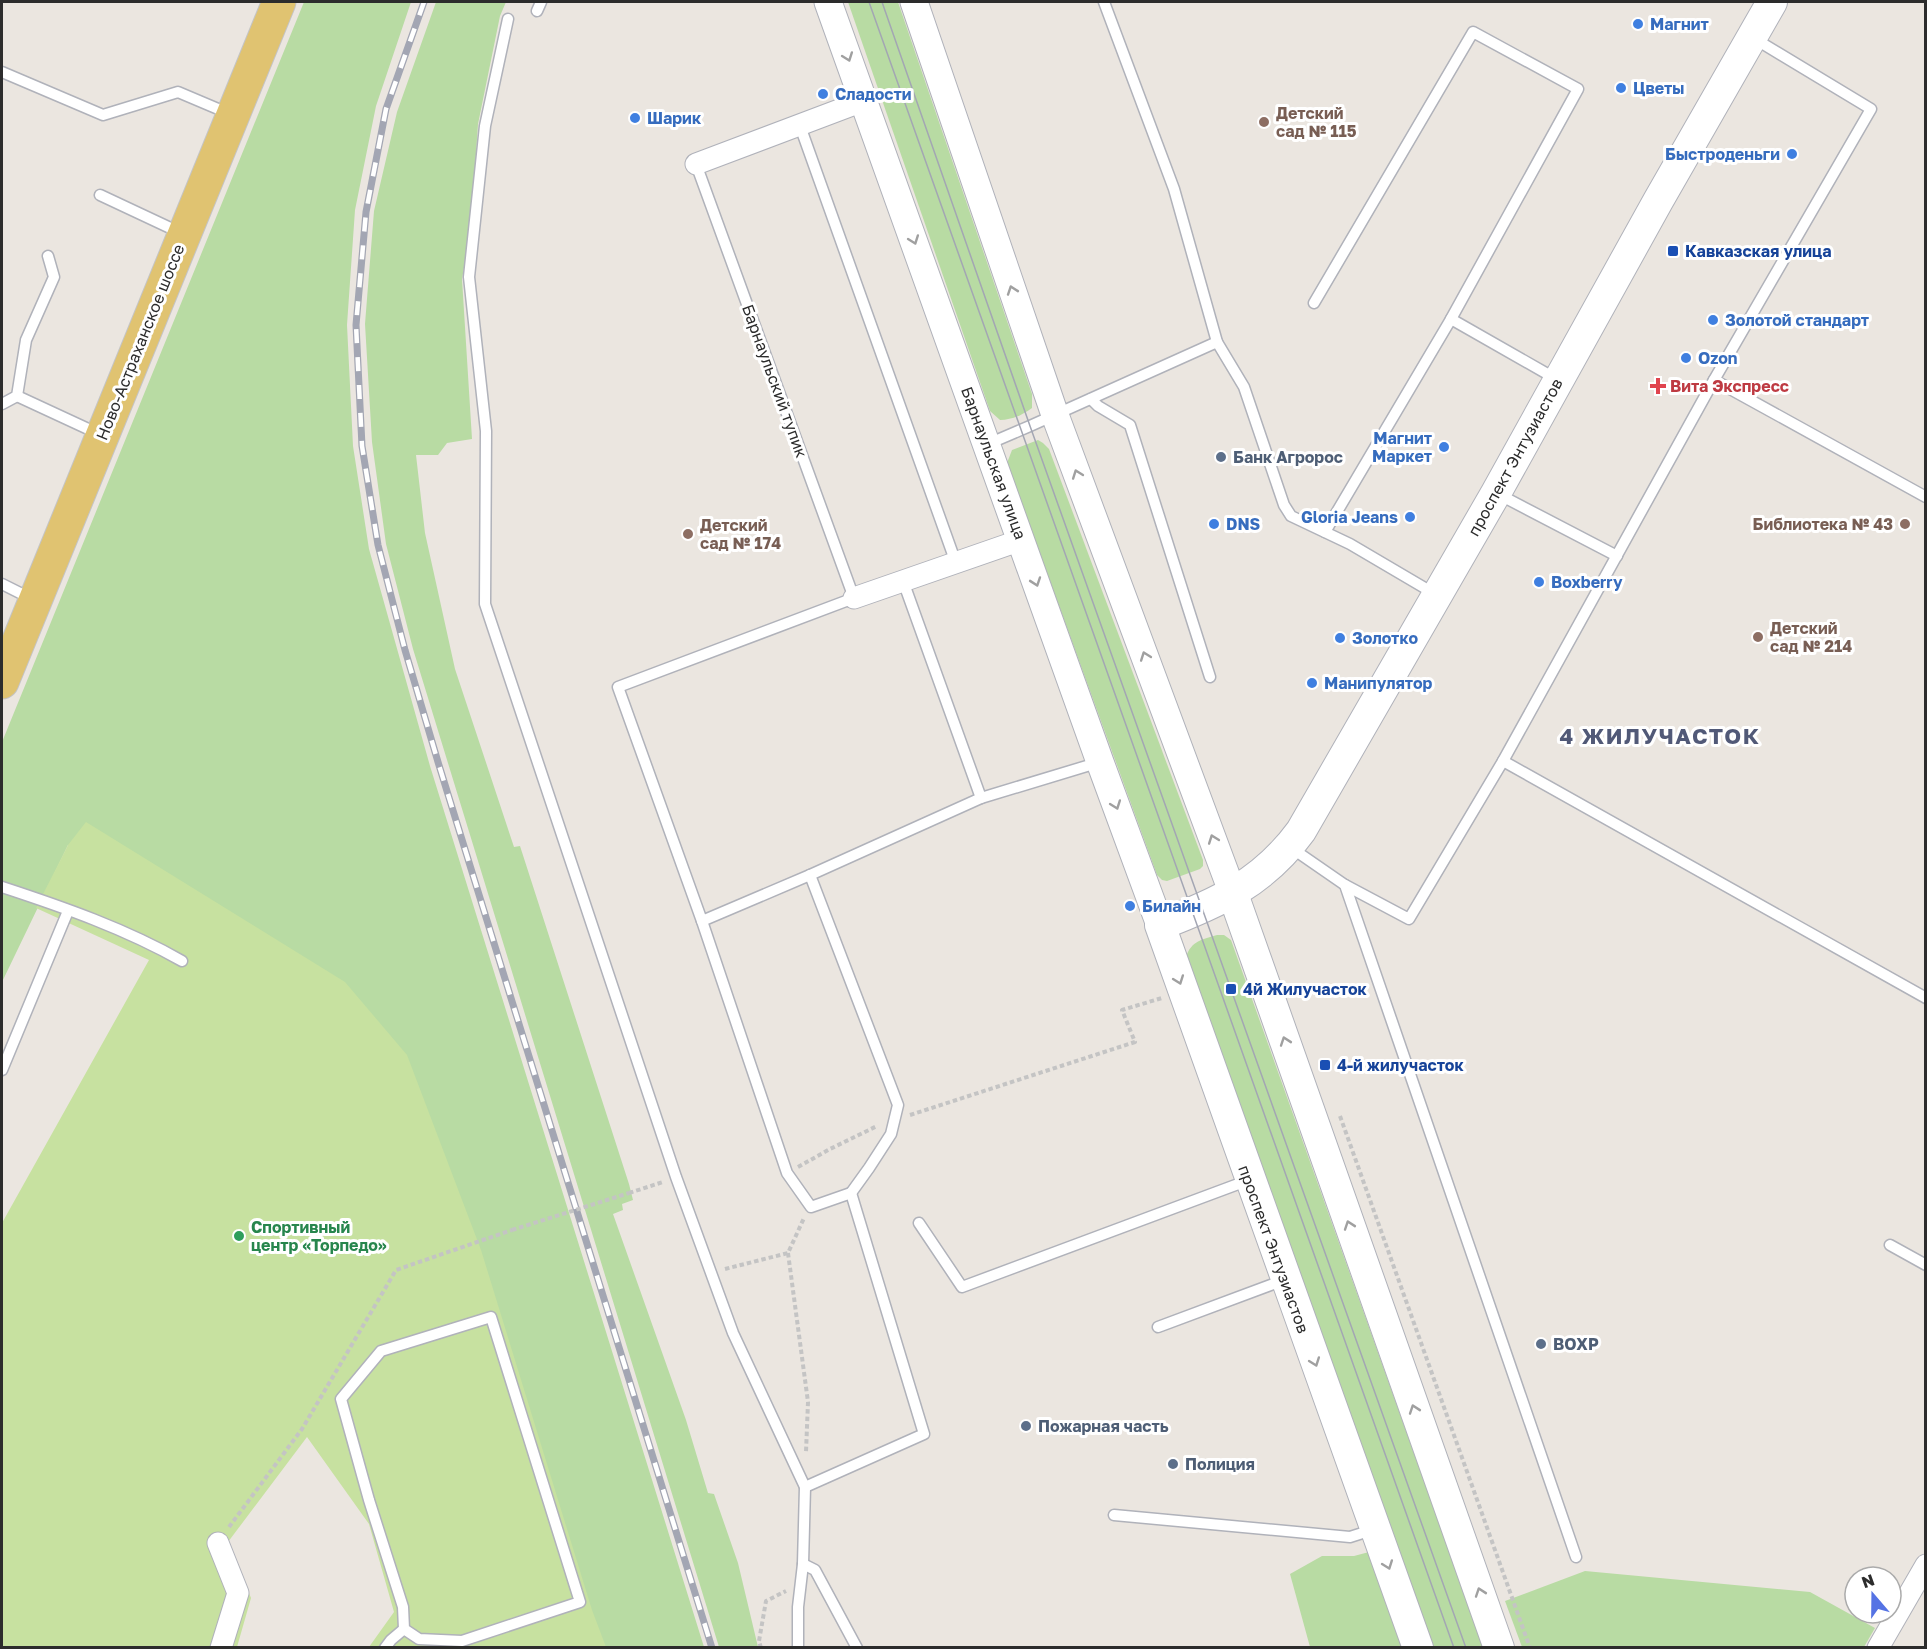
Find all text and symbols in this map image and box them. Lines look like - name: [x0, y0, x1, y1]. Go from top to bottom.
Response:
- place label: Магнит: [1650, 14, 1709, 34]
- marker: Магнит: [1631, 17, 1645, 31]
- one-way arrow: [840, 51, 853, 62]
- place label: Цветы: [1633, 78, 1684, 98]
- marker: Цветы: [1614, 81, 1628, 95]
- place label: Сладости: [835, 84, 912, 104]
- marker: Сладости: [816, 87, 830, 101]
- place label: Детский сад № 115: [1276, 103, 1357, 141]
- place label: Шарик: [647, 108, 702, 128]
- marker: Шарик: [628, 111, 642, 125]
- marker: Детский сад № 115: [1257, 115, 1271, 129]
- place label: Быстроденьги: [1665, 144, 1780, 164]
- marker: Быстроденьги: [1785, 147, 1799, 161]
- one-way arrow: [906, 234, 919, 245]
- street label: Ново-Астраханское шоссе: [91, 241, 189, 443]
- place label: Кавказская улица: [1685, 241, 1831, 261]
- marker: Кавказская улица: [1666, 244, 1680, 258]
- one-way arrow: [1007, 285, 1019, 296]
- street label: Барнаульский тупик: [738, 302, 812, 460]
- place label: Золотой стандарт: [1725, 310, 1869, 330]
- marker: Золотой стандарт: [1706, 313, 1720, 327]
- place label: Ozon: [1698, 348, 1738, 368]
- marker: Ozon: [1679, 351, 1693, 365]
- street label: проспект Энтузиастов: [1463, 375, 1567, 539]
- place label: Вита Экспресс: [1670, 376, 1789, 396]
- marker: Вита Экспресс: [1651, 379, 1665, 393]
- street label: Барнаульская улица: [957, 384, 1031, 542]
- place label: Магнит Маркет: [1372, 428, 1432, 466]
- marker: Магнит Маркет: [1437, 440, 1451, 454]
- place label: Банк Агророс: [1233, 447, 1343, 467]
- marker: Банк Агророс: [1214, 450, 1228, 464]
- one-way arrow: [1071, 469, 1084, 480]
- place label: Gloria Jeans: [1301, 507, 1398, 527]
- marker: Gloria Jeans: [1403, 510, 1417, 524]
- place label: DNS: [1226, 514, 1261, 534]
- place label: Библиотека № 43: [1753, 514, 1893, 534]
- place label: Детский сад № 174: [700, 515, 781, 553]
- marker: DNS: [1207, 517, 1221, 531]
- marker: Библиотека № 43: [1898, 517, 1912, 531]
- marker: Детский сад № 174: [681, 527, 695, 541]
- place label: Boxberry: [1551, 572, 1623, 592]
- marker: Boxberry: [1532, 575, 1546, 589]
- one-way arrow: [1029, 576, 1042, 587]
- place label: Детский сад № 214: [1770, 618, 1852, 656]
- place label: Золотко: [1352, 628, 1418, 648]
- marker: Детский сад № 214: [1751, 630, 1765, 644]
- marker: Золотко: [1333, 631, 1347, 645]
- one-way arrow: [1139, 652, 1152, 662]
- place label: Манипулятор: [1324, 673, 1433, 693]
- marker: Манипулятор: [1305, 676, 1319, 690]
- district label: 4 ЖИЛУЧАСТОК: [1560, 722, 1760, 749]
- one-way arrow: [1108, 799, 1121, 810]
- one-way arrow: [1207, 834, 1220, 845]
- place label: Билайн: [1142, 896, 1201, 916]
- marker: Билайн: [1123, 899, 1137, 913]
- one-way arrow: [1172, 974, 1185, 985]
- place label: 4й Жилучасток: [1243, 979, 1368, 999]
- marker: 4й Жилучасток: [1224, 982, 1238, 996]
- one-way arrow: [1279, 1036, 1292, 1047]
- place label: 4-й жилучасток: [1337, 1055, 1464, 1075]
- marker: 4-й жилучасток: [1318, 1058, 1332, 1072]
- street label: проспект Энтузиастов: [1234, 1162, 1314, 1336]
- place label: Спортивный центр «Торпедо»: [251, 1217, 387, 1255]
- one-way arrow: [1344, 1220, 1357, 1231]
- marker: Спортивный центр «Торпедо»: [232, 1229, 246, 1243]
- place label: ВОХР: [1553, 1334, 1599, 1354]
- marker: ВОХР: [1534, 1337, 1548, 1351]
- one-way arrow: [1307, 1356, 1320, 1367]
- one-way arrow: [1409, 1404, 1422, 1414]
- place label: Пожарная часть: [1038, 1416, 1169, 1436]
- marker: Пожарная часть: [1019, 1419, 1033, 1433]
- place label: Полиция: [1185, 1454, 1255, 1474]
- marker: Полиция: [1166, 1457, 1180, 1471]
- one-way arrow: [1381, 1559, 1393, 1570]
- north arrow: [1843, 1565, 1903, 1625]
- text: N: [1859, 1569, 1877, 1592]
- one-way arrow: [1474, 1587, 1487, 1598]

